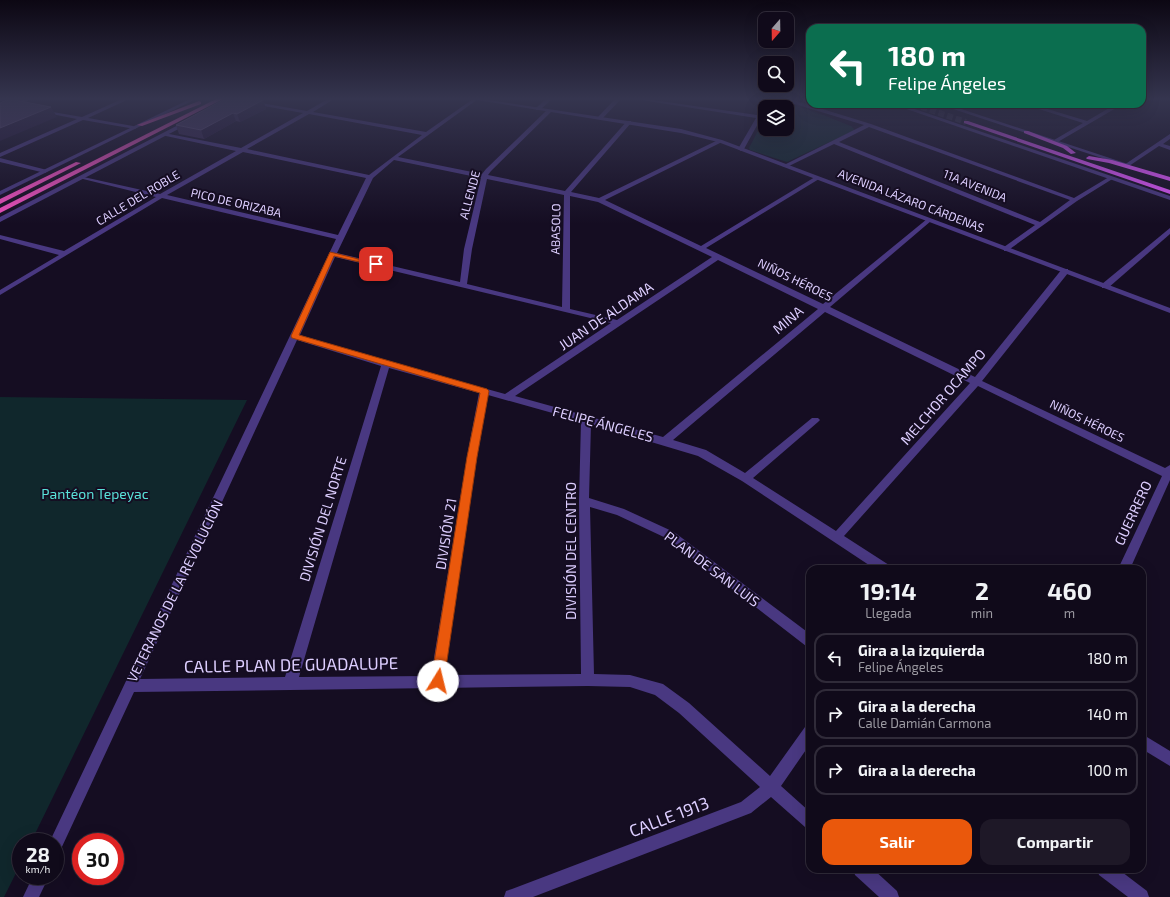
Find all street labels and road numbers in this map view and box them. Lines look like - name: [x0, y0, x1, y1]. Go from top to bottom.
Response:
- street label: AVENIDA LÁZARO CÁRDENAS: [836, 166, 987, 235]
- street label: 11A AVENIDA: [942, 166, 1010, 204]
- street label: CALLE DEL ROBLE: [93, 167, 182, 228]
- street label: ALLENDE: [456, 169, 482, 221]
- street label: PICO DE ORIZABA: [189, 185, 283, 219]
- street label: ABASOLO: [548, 203, 562, 255]
- street label: NIÑOS HÉROES: [756, 255, 835, 303]
- street label: JUAN DE ALDAMA: [555, 277, 657, 354]
- street label: MINA: [769, 302, 807, 337]
- street label: MELCHOR OCAMPO: [896, 345, 989, 448]
- street label: NIÑOS HÉROES: [1048, 396, 1127, 444]
- street label: FELIPE ÁNGELES: [551, 402, 655, 445]
- street label: DIVISIÓN DEL NORTE: [295, 454, 350, 583]
- street label: GUERRERO: [1110, 478, 1155, 548]
- street label: DIVISIÓN DEL CENTRO: [562, 482, 579, 620]
- street label: VETERANOS DE LA REVOLUCIÓN: [123, 497, 226, 685]
- street label: DIVISIÓN 21: [431, 497, 460, 571]
- street label: PLAN DE SAN LUIS: [661, 527, 763, 610]
- street label: CALLE PLAN DE GUADALUPE: [184, 652, 398, 676]
- street label: CALLE 1913: [626, 792, 711, 840]

